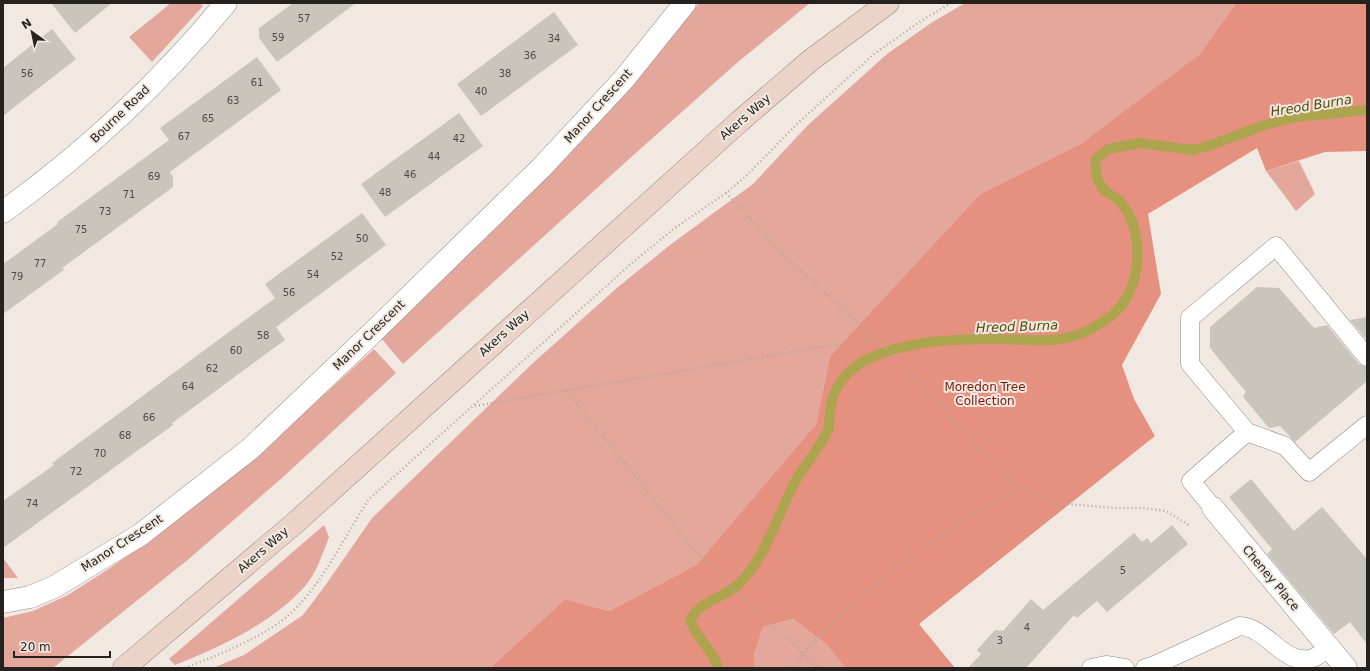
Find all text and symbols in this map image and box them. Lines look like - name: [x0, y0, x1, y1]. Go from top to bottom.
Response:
- north arrow: [12, 12, 52, 52]
- house number: 57: [298, 13, 310, 24]
- text: N: [19, 16, 34, 32]
- house number: 59: [272, 32, 284, 43]
- house number: 34: [548, 33, 560, 44]
- house number: 36: [524, 50, 536, 61]
- street label: Manor Crescent: [561, 66, 635, 146]
- house number: 56: [21, 68, 33, 79]
- house number: 38: [499, 68, 511, 79]
- house number: 61: [251, 77, 263, 88]
- street label: Bourne Road: [88, 82, 152, 146]
- house number: 40: [475, 86, 487, 97]
- street label: Akers Way: [717, 91, 773, 143]
- water label: Hreod Burna: [1269, 92, 1353, 119]
- house number: 63: [227, 95, 239, 106]
- house number: 65: [202, 113, 214, 124]
- house number: 67: [178, 131, 190, 142]
- house number: 42: [453, 133, 465, 144]
- house number: 44: [428, 151, 440, 162]
- house number: 46: [404, 169, 416, 180]
- house number: 69: [148, 171, 160, 182]
- house number: 48: [379, 187, 391, 198]
- house number: 71: [123, 189, 135, 200]
- house number: 73: [99, 206, 111, 217]
- house number: 75: [75, 224, 87, 235]
- house number: 50: [356, 233, 368, 244]
- house number: 52: [331, 251, 343, 262]
- house number: 77: [34, 258, 46, 269]
- house number: 54: [307, 269, 319, 280]
- house number: 79: [11, 271, 23, 282]
- house number: 56: [283, 287, 295, 298]
- street label: Manor Crescent: [330, 297, 408, 373]
- street label: Akers Way: [476, 307, 532, 359]
- water label: Hreod Burna: [976, 318, 1058, 335]
- house number: 58: [257, 330, 269, 341]
- house number: 60: [230, 345, 242, 356]
- house number: 62: [206, 363, 218, 374]
- park label: Moredon Tree Collection: [944, 380, 1026, 408]
- house number: 64: [182, 381, 194, 392]
- house number: 66: [143, 412, 155, 423]
- house number: 68: [119, 430, 131, 441]
- house number: 70: [94, 448, 106, 459]
- house number: 72: [70, 466, 82, 477]
- house number: 74: [26, 498, 38, 509]
- street label: Manor Crescent: [79, 511, 166, 575]
- street label: Akers Way: [235, 524, 291, 576]
- street label: Cheney Place: [1240, 542, 1302, 614]
- house number: 5: [1120, 565, 1126, 576]
- house number: 4: [1024, 622, 1030, 633]
- scale bar: [14, 633, 110, 659]
- house number: 3: [997, 635, 1003, 646]
- text: 20 m: [20, 640, 51, 654]

